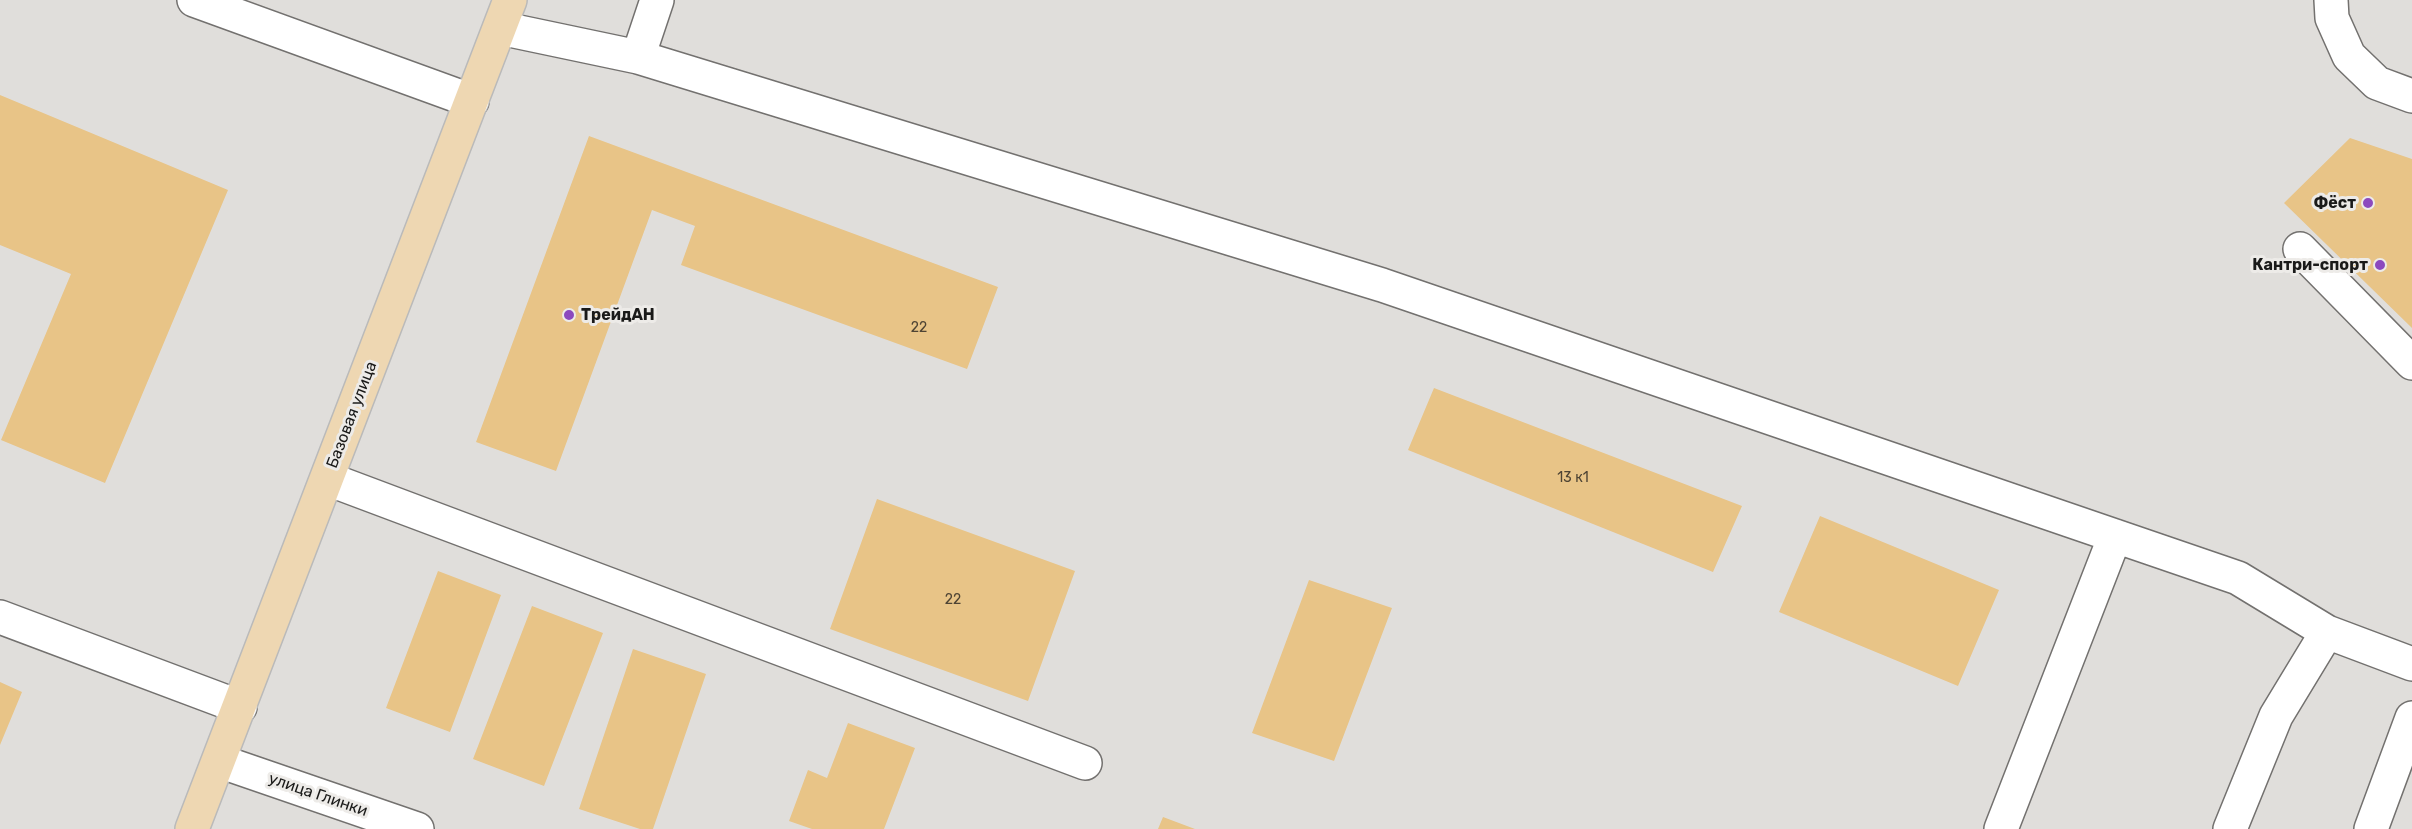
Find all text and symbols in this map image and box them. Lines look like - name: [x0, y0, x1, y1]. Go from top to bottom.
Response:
- place label: Фёст: [2313, 193, 2356, 213]
- marker: Фёст: [2361, 196, 2375, 210]
- place label: Кантри-спорт: [2252, 255, 2368, 275]
- marker: Кантри-спорт: [2373, 258, 2387, 272]
- place label: ТрейдАН: [581, 305, 655, 325]
- marker: ТрейдАН: [562, 308, 576, 322]
- house number: 22: [911, 320, 927, 336]
- street label: Базовая улица: [323, 359, 381, 471]
- house number: 13 к1: [1557, 470, 1589, 486]
- house number: 22: [945, 592, 961, 608]
- street label: улица Глинки: [266, 769, 370, 821]

